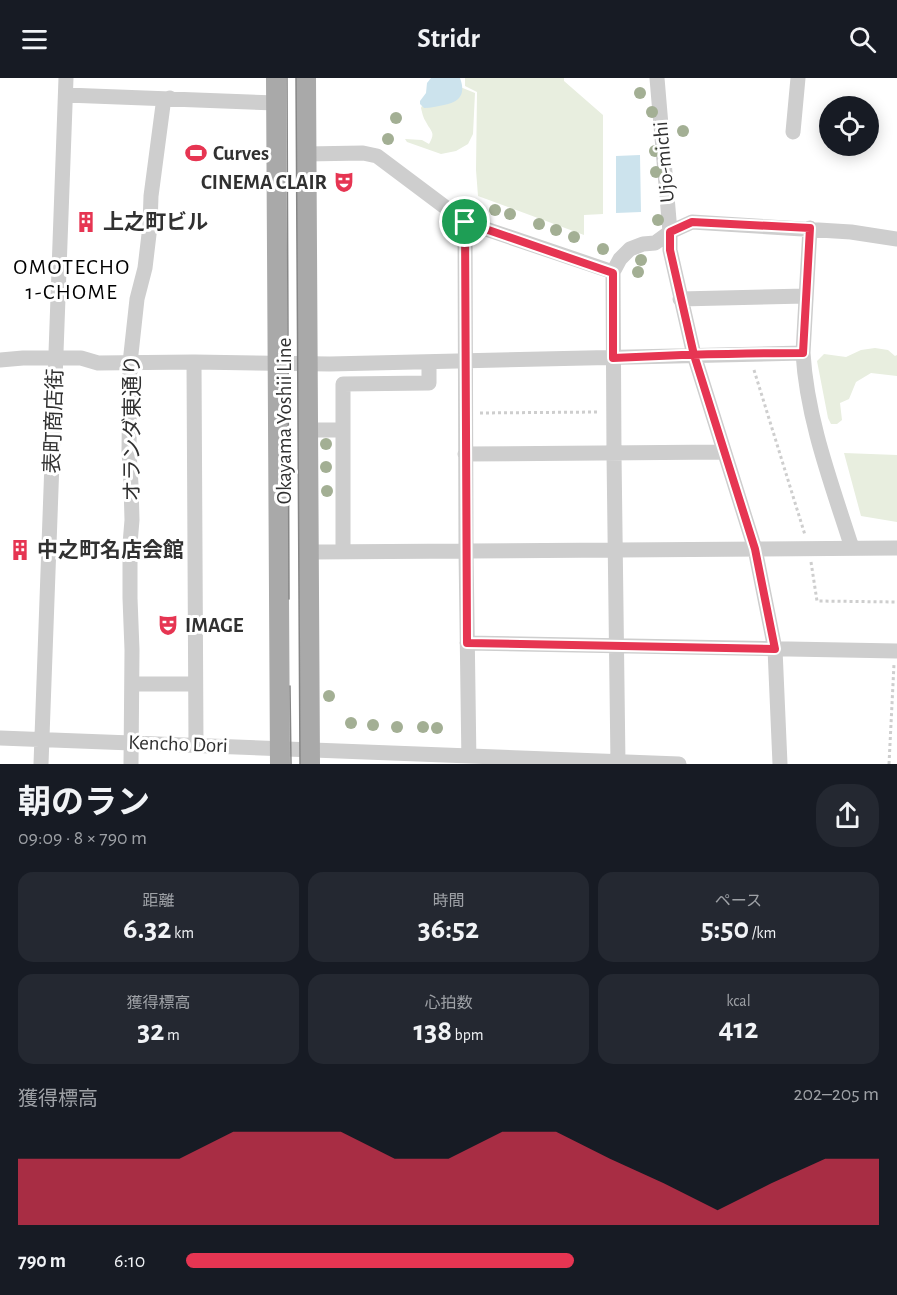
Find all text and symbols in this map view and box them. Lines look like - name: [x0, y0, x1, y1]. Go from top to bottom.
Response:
- icon: menu: [18, 23, 51, 56]
- icon: search: [846, 23, 879, 56]
- text: Stridr: [417, 25, 480, 52]
- map controls: [819, 96, 879, 156]
- button: locate: [819, 96, 879, 156]
- street label: Ujo-michi: [650, 121, 678, 203]
- sports icon: Curves: [184, 141, 208, 165]
- place label: Curves: [213, 143, 269, 164]
- theatre icon: CINEMA CLAIR: [332, 170, 356, 194]
- place label: CINEMA CLAIR: [201, 172, 327, 193]
- pin: [439, 196, 490, 247]
- icon: arrive: [448, 205, 481, 238]
- building icon: 上之町ビル: [74, 210, 98, 234]
- place label: 上之町ビル: [103, 211, 208, 233]
- district label: OMOTECHO 1-CHOME: [13, 256, 131, 303]
- street label: Okayama Yoshii Line: [274, 338, 295, 504]
- street label: オランダ東通り: [121, 355, 143, 502]
- street label: 表町商店街: [41, 368, 66, 474]
- building icon: 中之町名店会館: [8, 538, 32, 562]
- place label: 中之町名店会館: [37, 538, 184, 561]
- theatre icon: IMAGE: [156, 613, 180, 637]
- place label: IMAGE: [185, 615, 244, 636]
- street label: Kencho Dori: [128, 732, 228, 756]
- button: share: [816, 784, 879, 847]
- text: 朝のラン: [18, 787, 150, 820]
- text: 09:09 · 8 × 790 m: [18, 828, 147, 848]
- text: 距離: [142, 893, 175, 909]
- text: 時間: [432, 893, 465, 909]
- text: ペース: [715, 893, 762, 909]
- text: 6.32: [123, 914, 171, 944]
- text: 36:52: [418, 914, 479, 944]
- text: 5:50: [701, 914, 749, 944]
- text: km: [171, 925, 194, 941]
- text: /km: [749, 925, 776, 941]
- text: kcal: [726, 993, 751, 1009]
- text: 獲得標高: [126, 995, 191, 1011]
- text: 心拍数: [424, 995, 473, 1011]
- text: 412: [718, 1014, 759, 1044]
- text: 32: [137, 1016, 164, 1046]
- text: 138: [413, 1016, 452, 1046]
- text: m: [164, 1027, 180, 1043]
- text: bpm: [452, 1027, 484, 1043]
- text: 202–205 m: [793, 1084, 879, 1104]
- text: 獲得標高: [18, 1089, 98, 1109]
- text: 790 m: [18, 1251, 66, 1271]
- text: 6:10: [114, 1251, 145, 1271]

